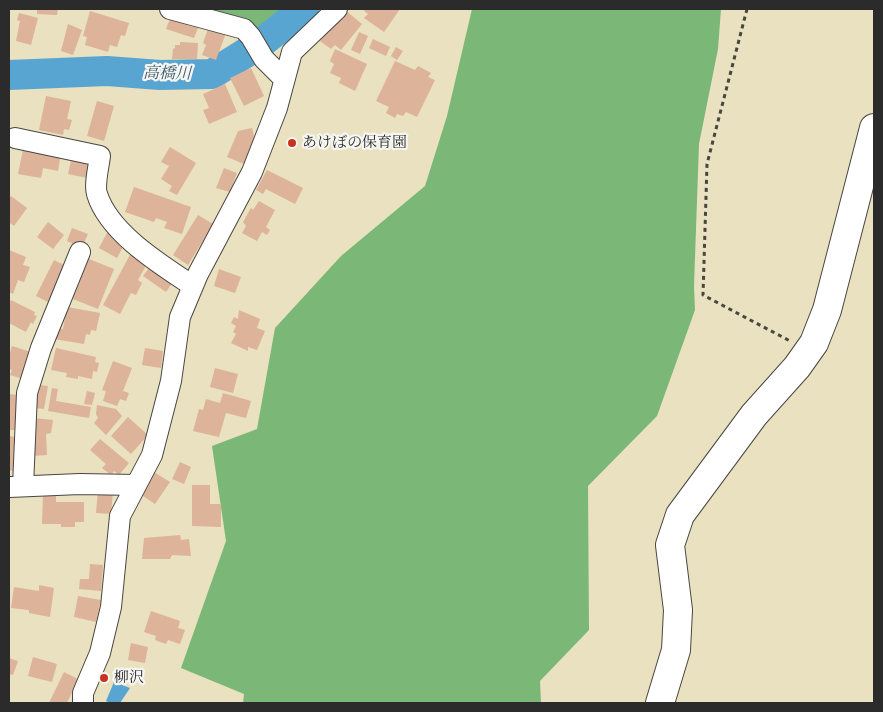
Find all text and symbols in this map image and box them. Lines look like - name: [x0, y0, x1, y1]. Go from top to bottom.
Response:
- water label: 高橋川: [143, 64, 191, 84]
- place label: あけぼの保育園: [302, 134, 407, 152]
- marker: あけぼの保育園: [286, 137, 298, 149]
- place label: 柳沢: [114, 669, 144, 687]
- marker: 柳沢: [98, 672, 110, 684]

